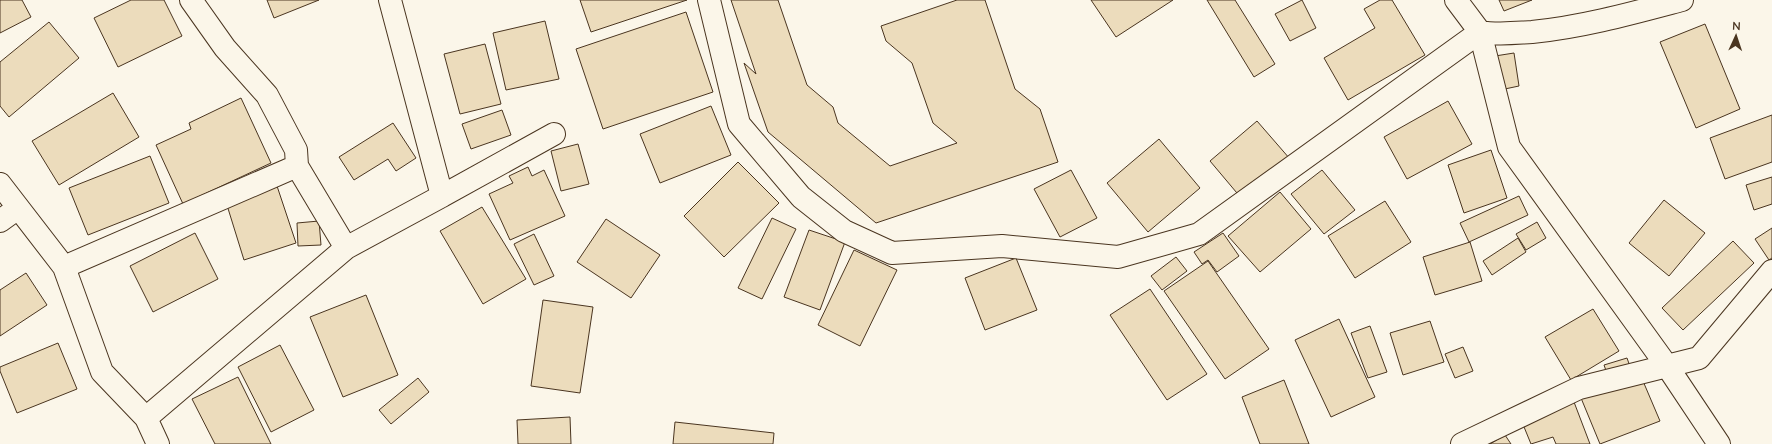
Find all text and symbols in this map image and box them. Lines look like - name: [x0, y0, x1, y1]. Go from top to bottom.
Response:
- north arrow: [1716, 16, 1756, 56]
- text: N: [1732, 19, 1741, 32]

